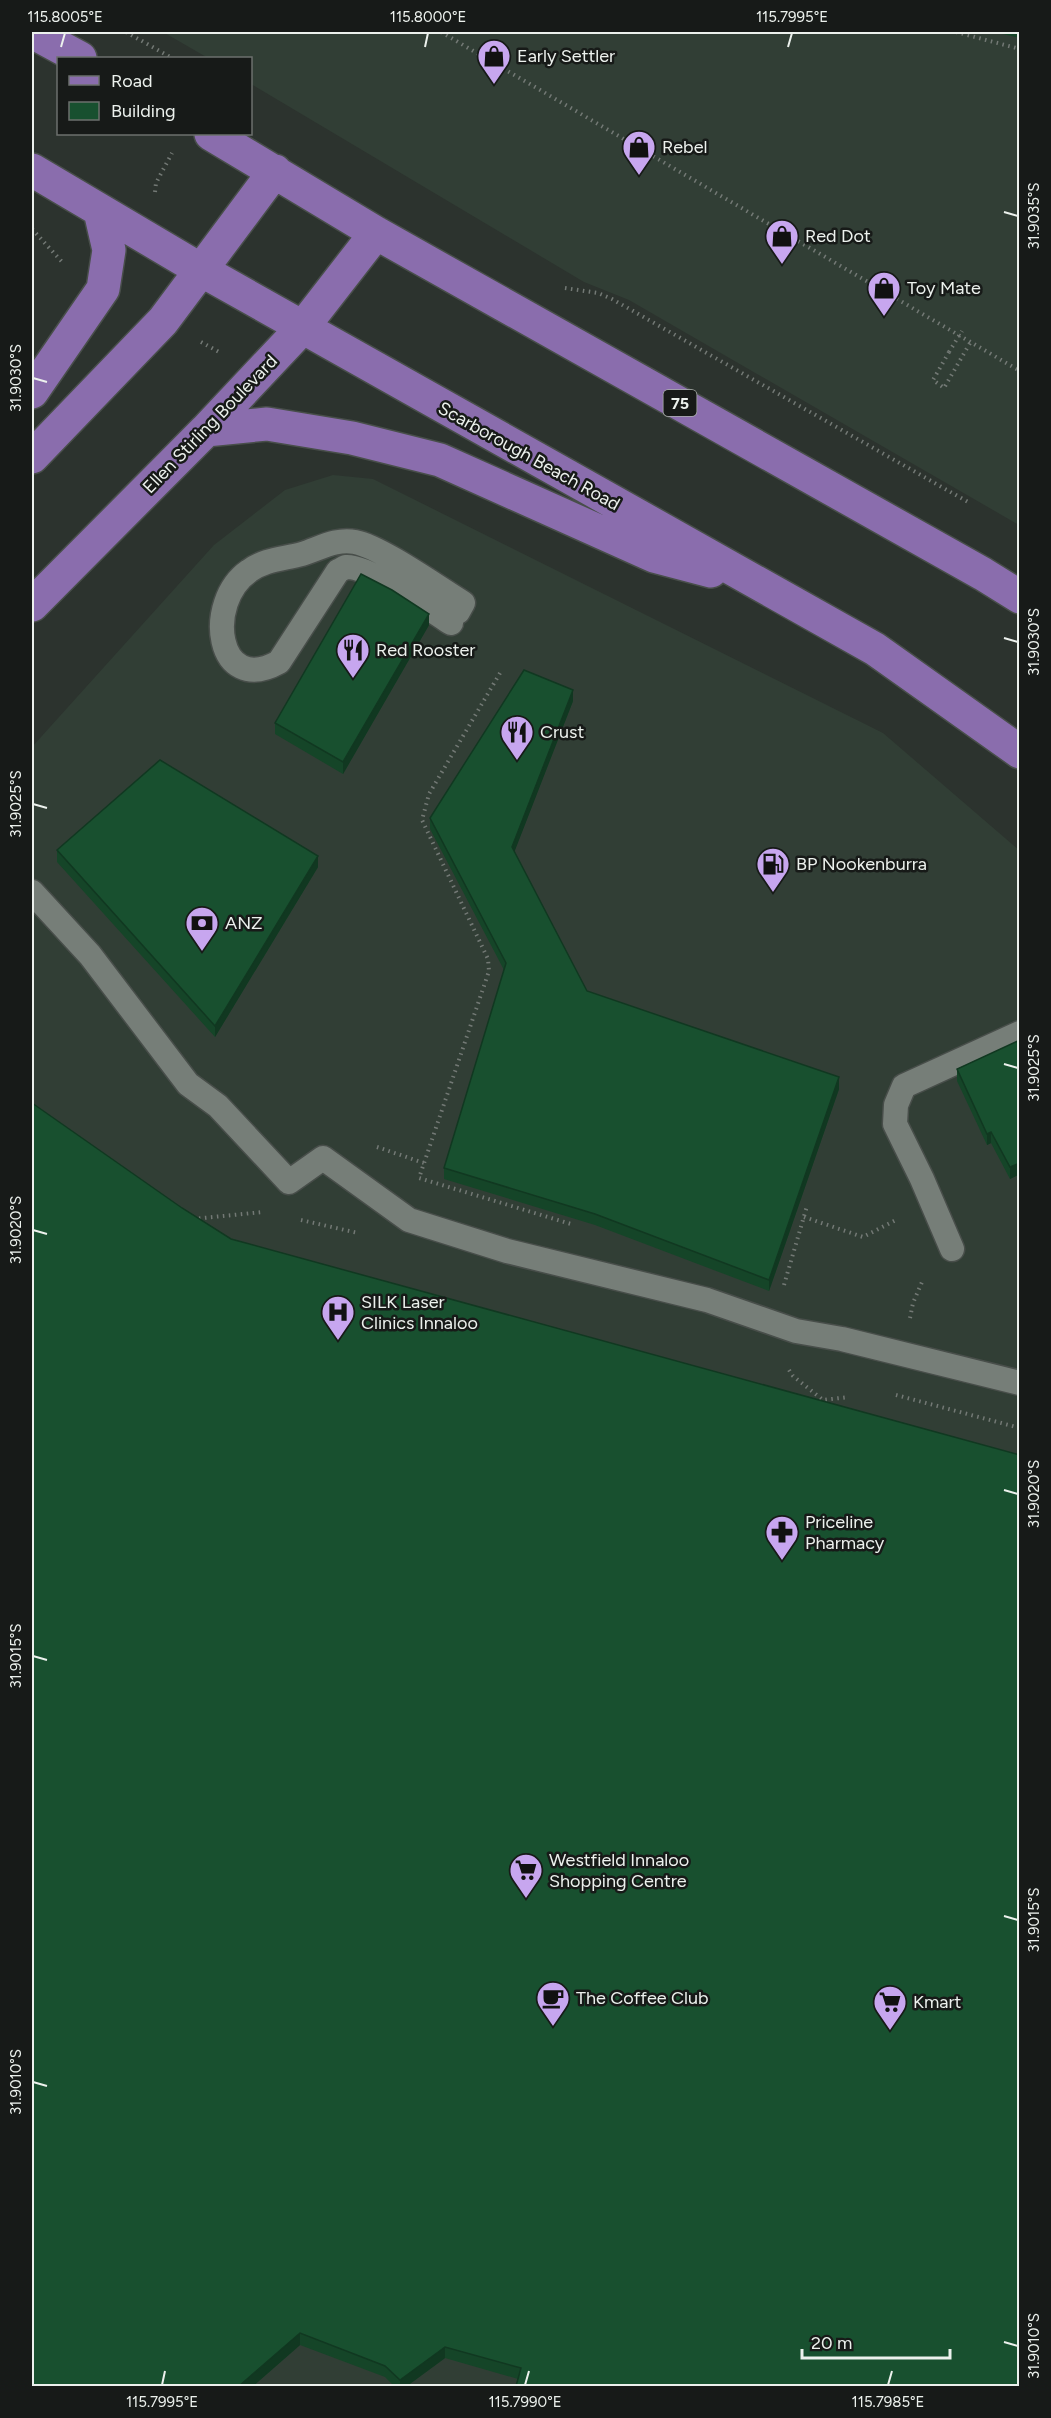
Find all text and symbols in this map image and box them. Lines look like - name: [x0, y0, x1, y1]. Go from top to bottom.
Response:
- text: 115.8005°E: [27, 8, 103, 26]
- text: 115.8000°E: [390, 8, 466, 26]
- text: 115.7995°E: [756, 8, 828, 26]
- shop icon: Early Settler: [476, 38, 512, 85]
- place label: Early Settler: [517, 45, 615, 67]
- legend: [57, 57, 252, 135]
- text: Road: [111, 70, 152, 92]
- text: Building: [111, 100, 176, 122]
- shop icon: Rebel: [621, 129, 657, 176]
- place label: Rebel: [662, 136, 707, 158]
- text: 31.9035°S: [1025, 182, 1043, 250]
- shop icon: Red Dot: [764, 218, 800, 265]
- place label: Red Dot: [805, 225, 871, 247]
- shop icon: Toy Mate: [866, 270, 902, 317]
- place label: Toy Mate: [907, 277, 981, 299]
- text: 31.9030°S: [7, 344, 25, 412]
- street label: Ellen Stirling Boulevard: [138, 350, 282, 498]
- road number: 75: [664, 390, 696, 416]
- street label: Scarborough Beach Road: [434, 397, 624, 515]
- text: 31.9030°S: [1025, 608, 1043, 676]
- restaurant icon: Red Rooster: [335, 632, 371, 679]
- place label: Red Rooster: [376, 639, 475, 661]
- restaurant icon: Crust: [499, 714, 535, 761]
- place label: Crust: [540, 721, 584, 743]
- text: 31.9025°S: [7, 770, 25, 838]
- fuel station icon: BP Nookenburra: [755, 846, 791, 893]
- place label: BP Nookenburra: [796, 853, 927, 875]
- bank icon: ANZ: [184, 905, 220, 952]
- place label: ANZ: [225, 912, 263, 934]
- text: 31.9025°S: [1025, 1034, 1043, 1102]
- text: 31.9020°S: [7, 1196, 25, 1264]
- place label: SILK Laser Clinics Innaloo: [361, 1291, 478, 1334]
- hospital icon: SILK Laser Clinics Innaloo: [320, 1294, 356, 1341]
- text: 31.9020°S: [1025, 1460, 1043, 1528]
- place label: Priceline Pharmacy: [805, 1511, 885, 1554]
- pharmacy icon: Priceline Pharmacy: [764, 1514, 800, 1561]
- text: 31.9015°S: [7, 1623, 25, 1689]
- place label: Westfield Innaloo Shopping Centre: [549, 1849, 689, 1892]
- supermarket icon: Westfield Innaloo Shopping Centre: [508, 1852, 544, 1899]
- text: 31.9015°S: [1025, 1887, 1043, 1953]
- cafe icon: The Coffee Club: [535, 1980, 571, 2027]
- supermarket icon: Kmart: [872, 1984, 908, 2031]
- place label: The Coffee Club: [576, 1987, 709, 2009]
- place label: Kmart: [913, 1991, 962, 2013]
- text: 31.9010°S: [7, 2049, 25, 2115]
- text: 31.9010°S: [1025, 2313, 1043, 2379]
- scale bar: [802, 2322, 950, 2360]
- text: 20 m: [811, 2332, 852, 2354]
- text: 115.7995°E: [126, 2393, 198, 2411]
- text: 115.7990°E: [488, 2393, 562, 2411]
- text: 115.7985°E: [852, 2393, 924, 2411]

